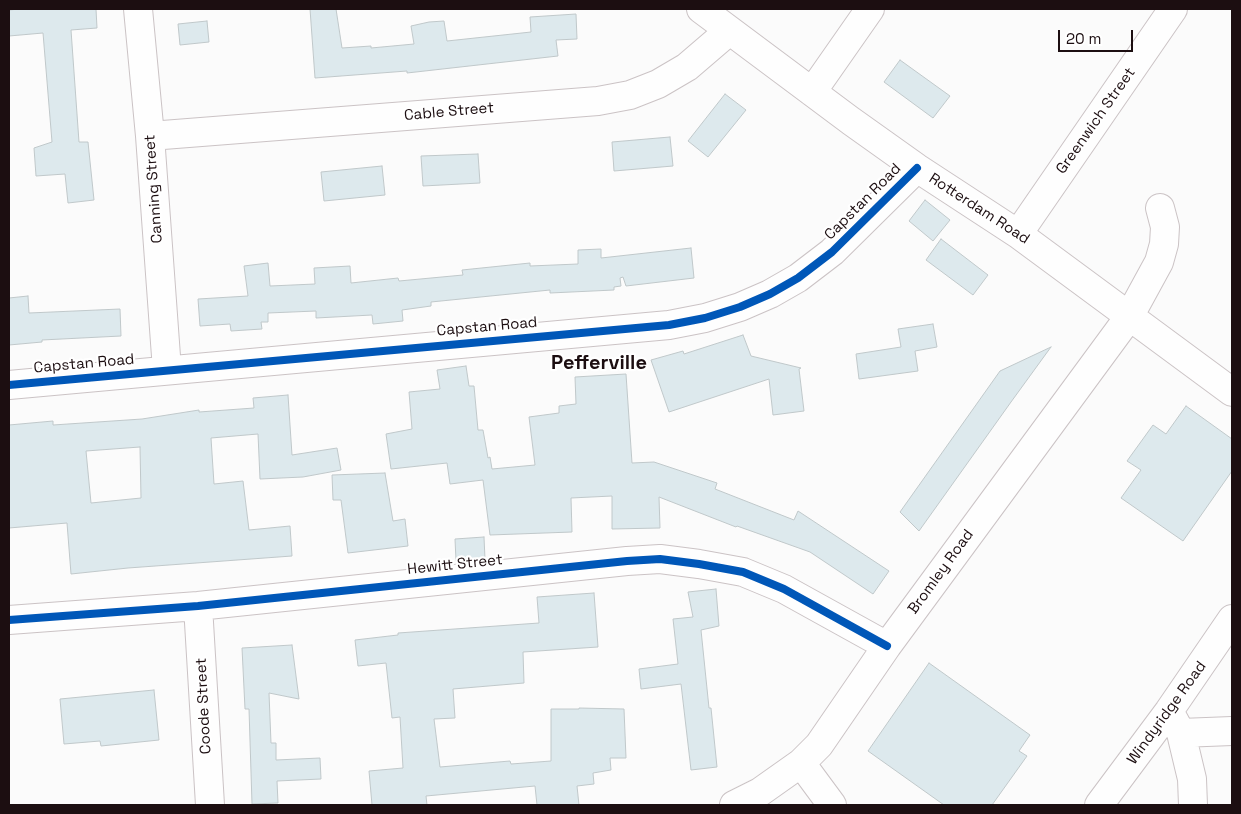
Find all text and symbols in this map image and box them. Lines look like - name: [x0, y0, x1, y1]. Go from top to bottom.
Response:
- scale bar: [1061, 20, 1136, 52]
- text: 20 m: [1066, 29, 1101, 48]
- street label: Greenwich Street: [1053, 64, 1139, 178]
- street label: Cable Street: [403, 99, 495, 125]
- street label: Canning Street: [141, 134, 167, 244]
- street label: Capstan Road: [821, 160, 905, 244]
- street label: Rotterdam Road: [925, 170, 1033, 248]
- street label: Capstan Road: [436, 314, 538, 340]
- street label: Capstan Road: [33, 351, 135, 377]
- district label: Pefferville: [551, 352, 647, 376]
- street label: Bromley Road: [904, 526, 978, 618]
- street label: Hewitt Street: [406, 551, 504, 579]
- street label: Coode Street: [192, 657, 216, 755]
- street label: Windyridge Road: [1124, 658, 1210, 768]

